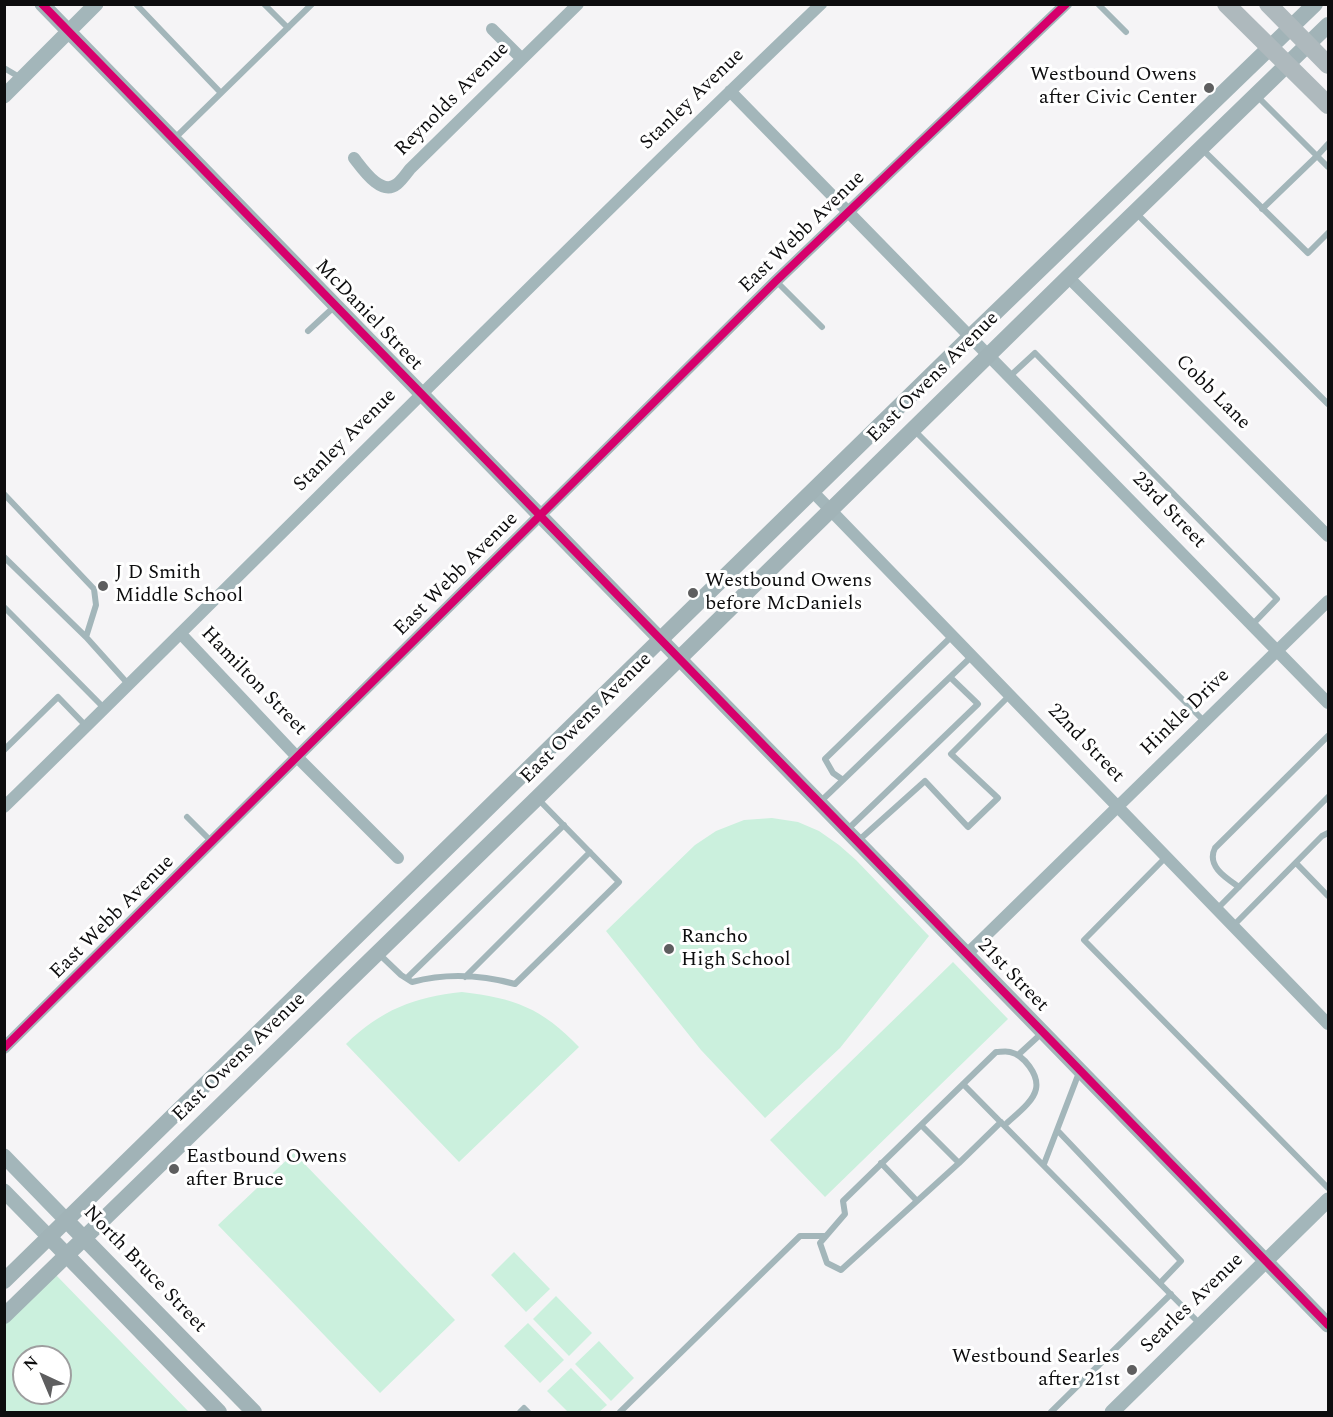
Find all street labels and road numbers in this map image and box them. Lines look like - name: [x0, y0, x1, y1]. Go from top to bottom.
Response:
- street label: Reynolds Avenue: [391, 38, 515, 162]
- street label: Stanley Avenue: [636, 44, 750, 156]
- street label: East Webb Avenue: [735, 167, 871, 299]
- street label: McDaniel Street: [309, 256, 427, 376]
- street label: East Owens Avenue: [863, 307, 1005, 449]
- street label: Cobb Lane: [1169, 350, 1255, 436]
- street label: Stanley Avenue: [290, 385, 402, 497]
- street label: 23rd Street: [1126, 468, 1210, 554]
- street label: East Webb Avenue: [390, 508, 524, 642]
- street label: Hamilton Street: [195, 623, 311, 741]
- street label: East Owens Avenue: [516, 648, 658, 790]
- street label: Hinkle Drive: [1136, 665, 1236, 761]
- street label: 22nd Street: [1042, 700, 1128, 788]
- street label: East Webb Avenue: [46, 851, 180, 985]
- street label: 21st Street: [971, 934, 1053, 1018]
- street label: East Owens Avenue: [168, 988, 312, 1128]
- street label: North Bruce Street: [77, 1201, 211, 1339]
- street label: Searles Avenue: [1137, 1249, 1249, 1359]

